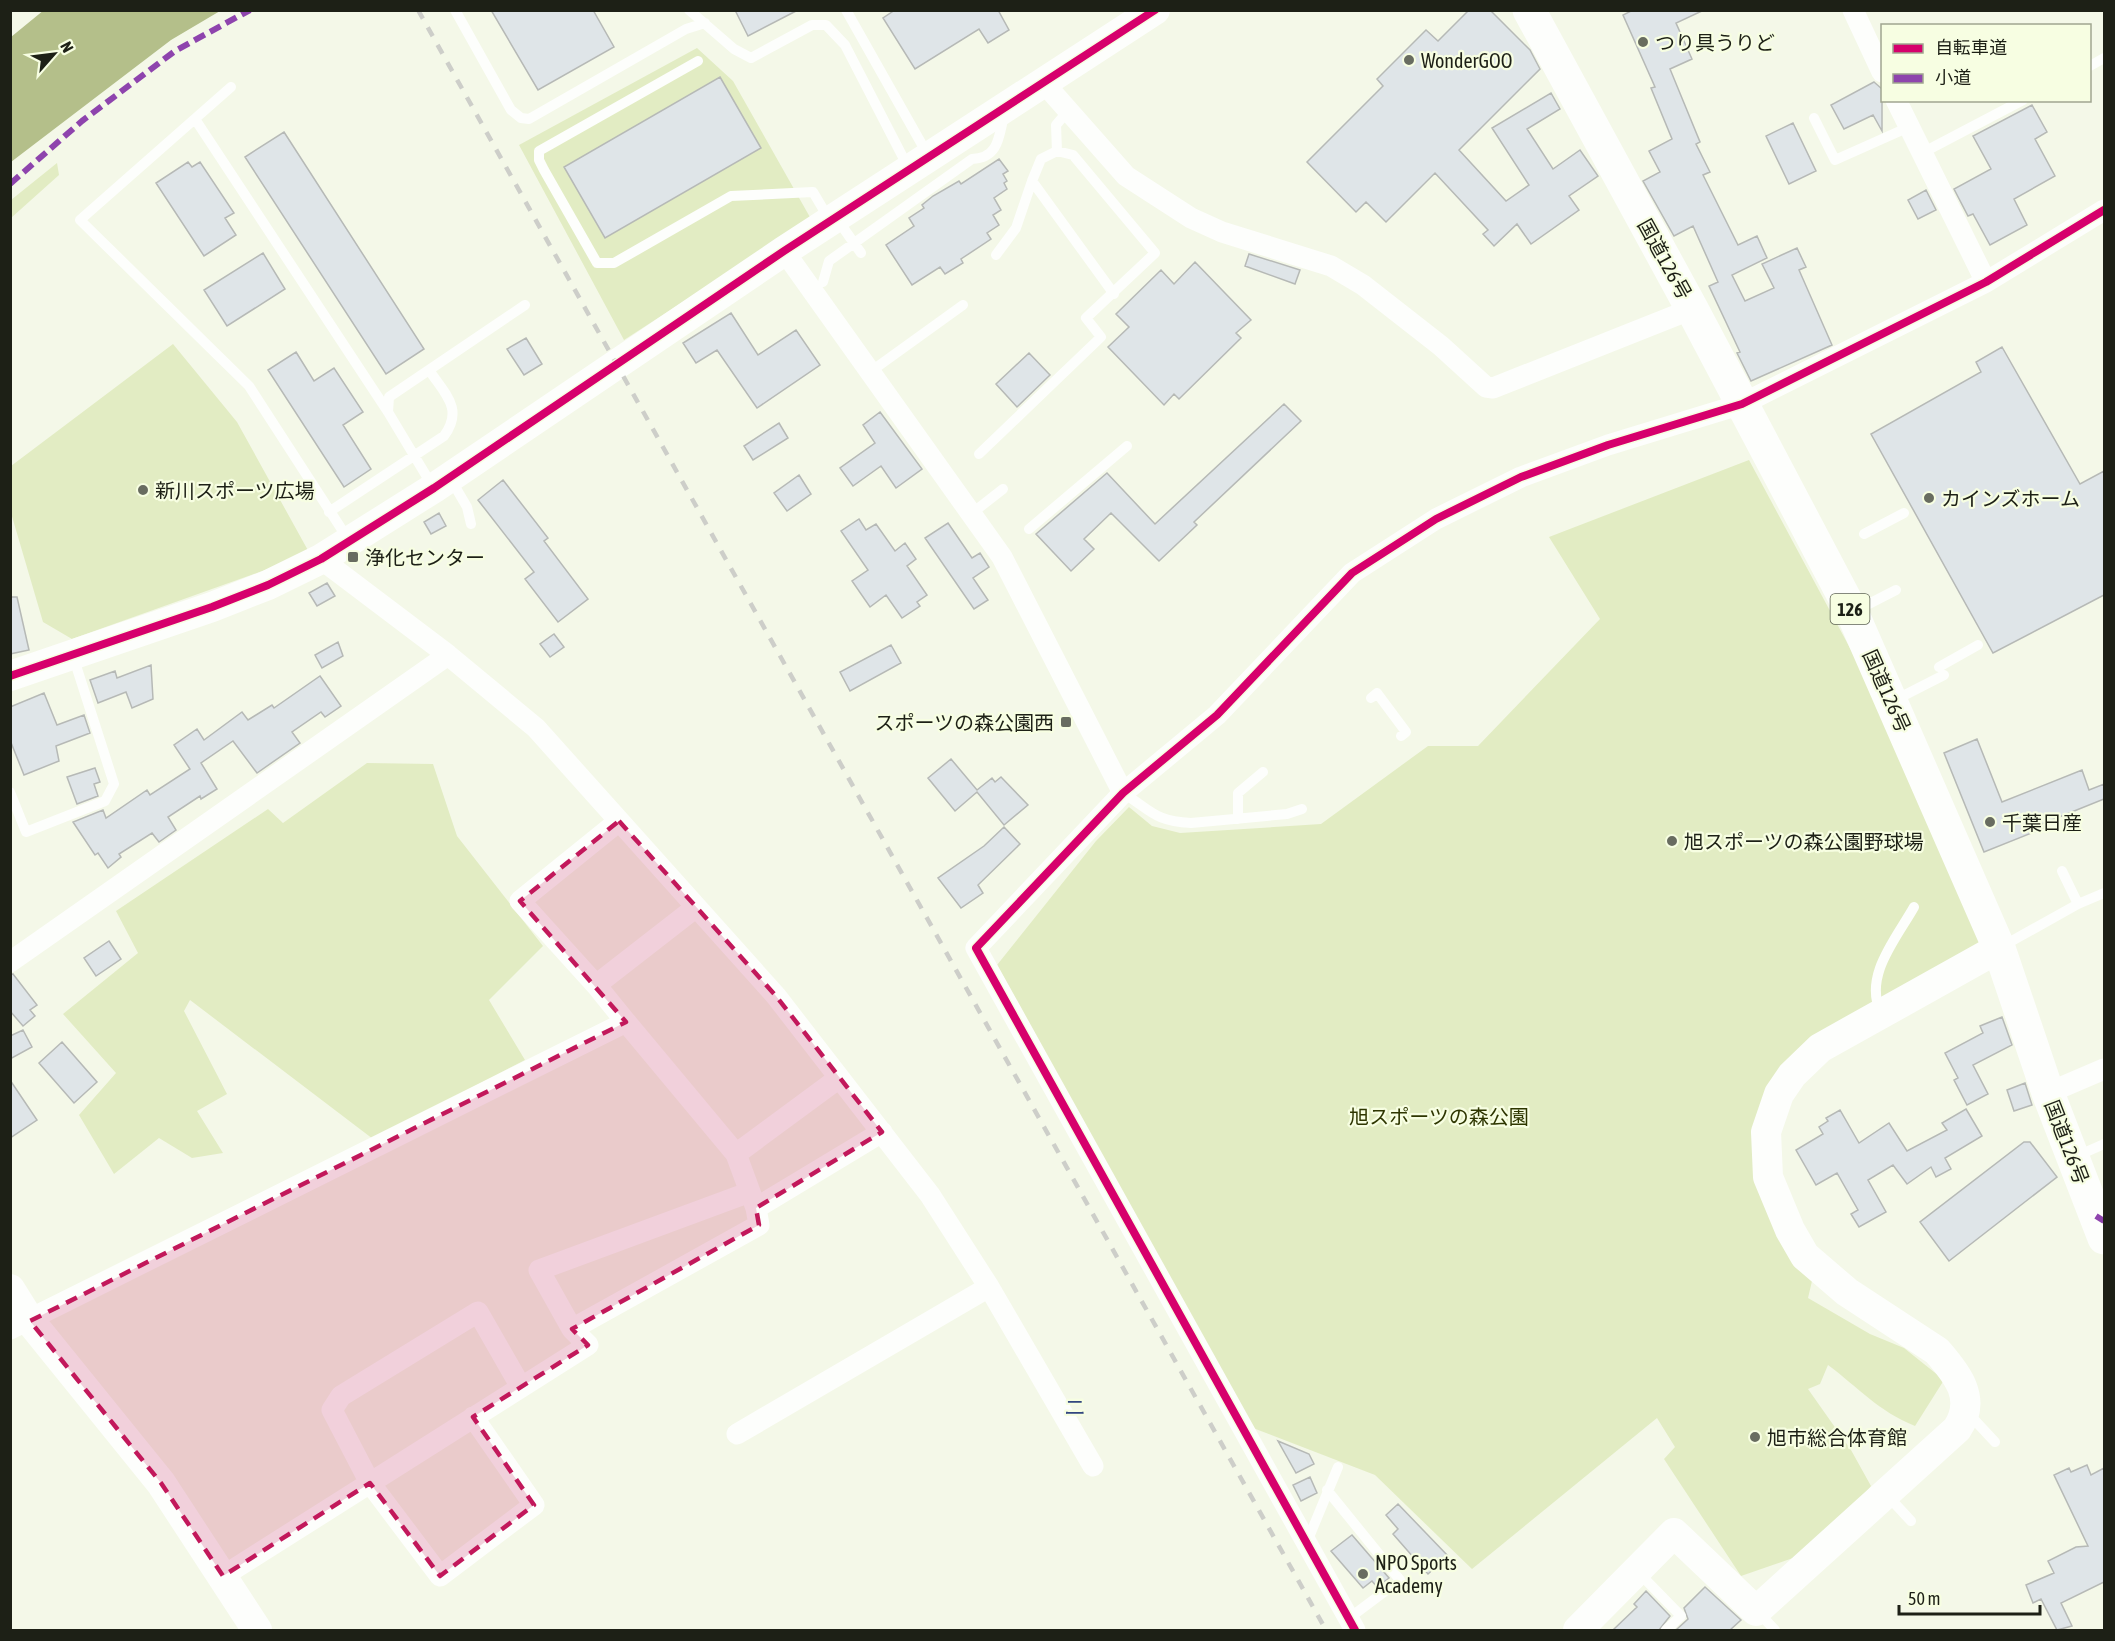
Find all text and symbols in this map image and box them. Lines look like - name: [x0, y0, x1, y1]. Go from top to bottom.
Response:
- north arrow: [24, 24, 84, 84]
- legend: [1881, 24, 2091, 102]
- place label: つり具うりど: [1655, 31, 1775, 54]
- marker: つり具うりど: [1636, 35, 1650, 49]
- text: 自転車道: [1935, 37, 2007, 58]
- text: N: [57, 39, 77, 55]
- place label: WonderGOO: [1421, 49, 1512, 72]
- marker: WonderGOO: [1402, 53, 1416, 67]
- text: 小道: [1935, 67, 1971, 88]
- street label: 国道126号: [1634, 215, 1696, 303]
- place label: 新川スポーツ広場: [155, 479, 315, 502]
- marker: 新川スポーツ広場: [136, 483, 150, 497]
- place label: カインズホーム: [1941, 487, 2080, 510]
- marker: カインズホーム: [1922, 491, 1936, 505]
- place label: 浄化センター: [365, 546, 485, 569]
- marker: 浄化センター: [346, 550, 360, 564]
- road number: 126: [1830, 594, 1870, 624]
- street label: 国道126号: [1859, 646, 1915, 736]
- place label: スポーツの森公園西: [874, 711, 1054, 734]
- marker: スポーツの森公園西: [1059, 715, 1073, 729]
- place label: 千葉日産: [2002, 811, 2082, 834]
- marker: 千葉日産: [1983, 815, 1997, 829]
- place label: 旭スポーツの森公園野球場: [1684, 830, 1924, 853]
- marker: 旭スポーツの森公園野球場: [1665, 834, 1679, 848]
- street label: 国道126号: [2040, 1097, 2094, 1187]
- park label: 旭スポーツの森公園: [1349, 1105, 1529, 1128]
- district label: ニ: [1064, 1394, 1086, 1420]
- place label: 旭市総合体育館: [1767, 1426, 1907, 1449]
- marker: 旭市総合体育館: [1748, 1430, 1762, 1444]
- place label: NPO Sports Academy: [1375, 1551, 1457, 1597]
- marker: NPO Sports Academy: [1356, 1567, 1370, 1581]
- scale bar: [1899, 1578, 2040, 1616]
- text: 50 m: [1908, 1588, 1940, 1609]

